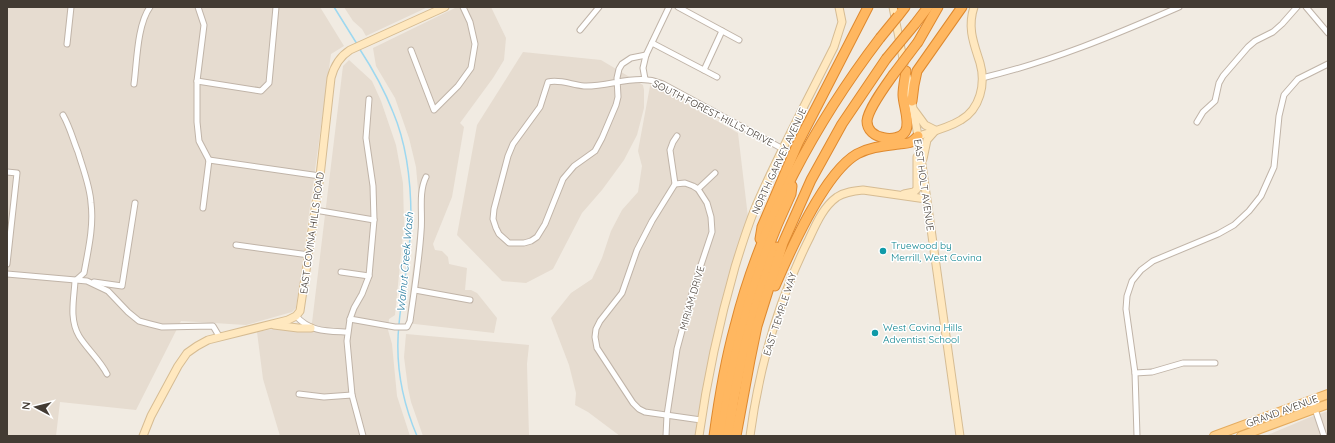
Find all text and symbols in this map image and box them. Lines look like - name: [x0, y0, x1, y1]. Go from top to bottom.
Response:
- street label: SOUTH FOREST HILLS DRIVE: [650, 77, 776, 149]
- street label: NORTH GARVEY AVENUE: [749, 105, 810, 216]
- street label: EAST HOLT AVENUE: [911, 138, 937, 232]
- street label: EAST COVINA HILLS ROAD: [297, 171, 327, 295]
- water label: Walnut Creek Wash: [394, 211, 416, 313]
- place label: Truewood by Merrill, West Covina: [891, 239, 982, 264]
- marker: Truewood by Merrill, West Covina: [878, 246, 888, 256]
- street label: MIRIAM DRIVE: [677, 264, 707, 332]
- street label: EAST TEMPLE WAY: [760, 270, 800, 358]
- place label: West Covina Hills Adventist School: [883, 321, 962, 346]
- marker: West Covina Hills Adventist School: [870, 328, 880, 338]
- north arrow: [16, 387, 56, 427]
- street label: GRAND AVENUE: [1244, 392, 1320, 430]
- text: N: [19, 401, 34, 411]

